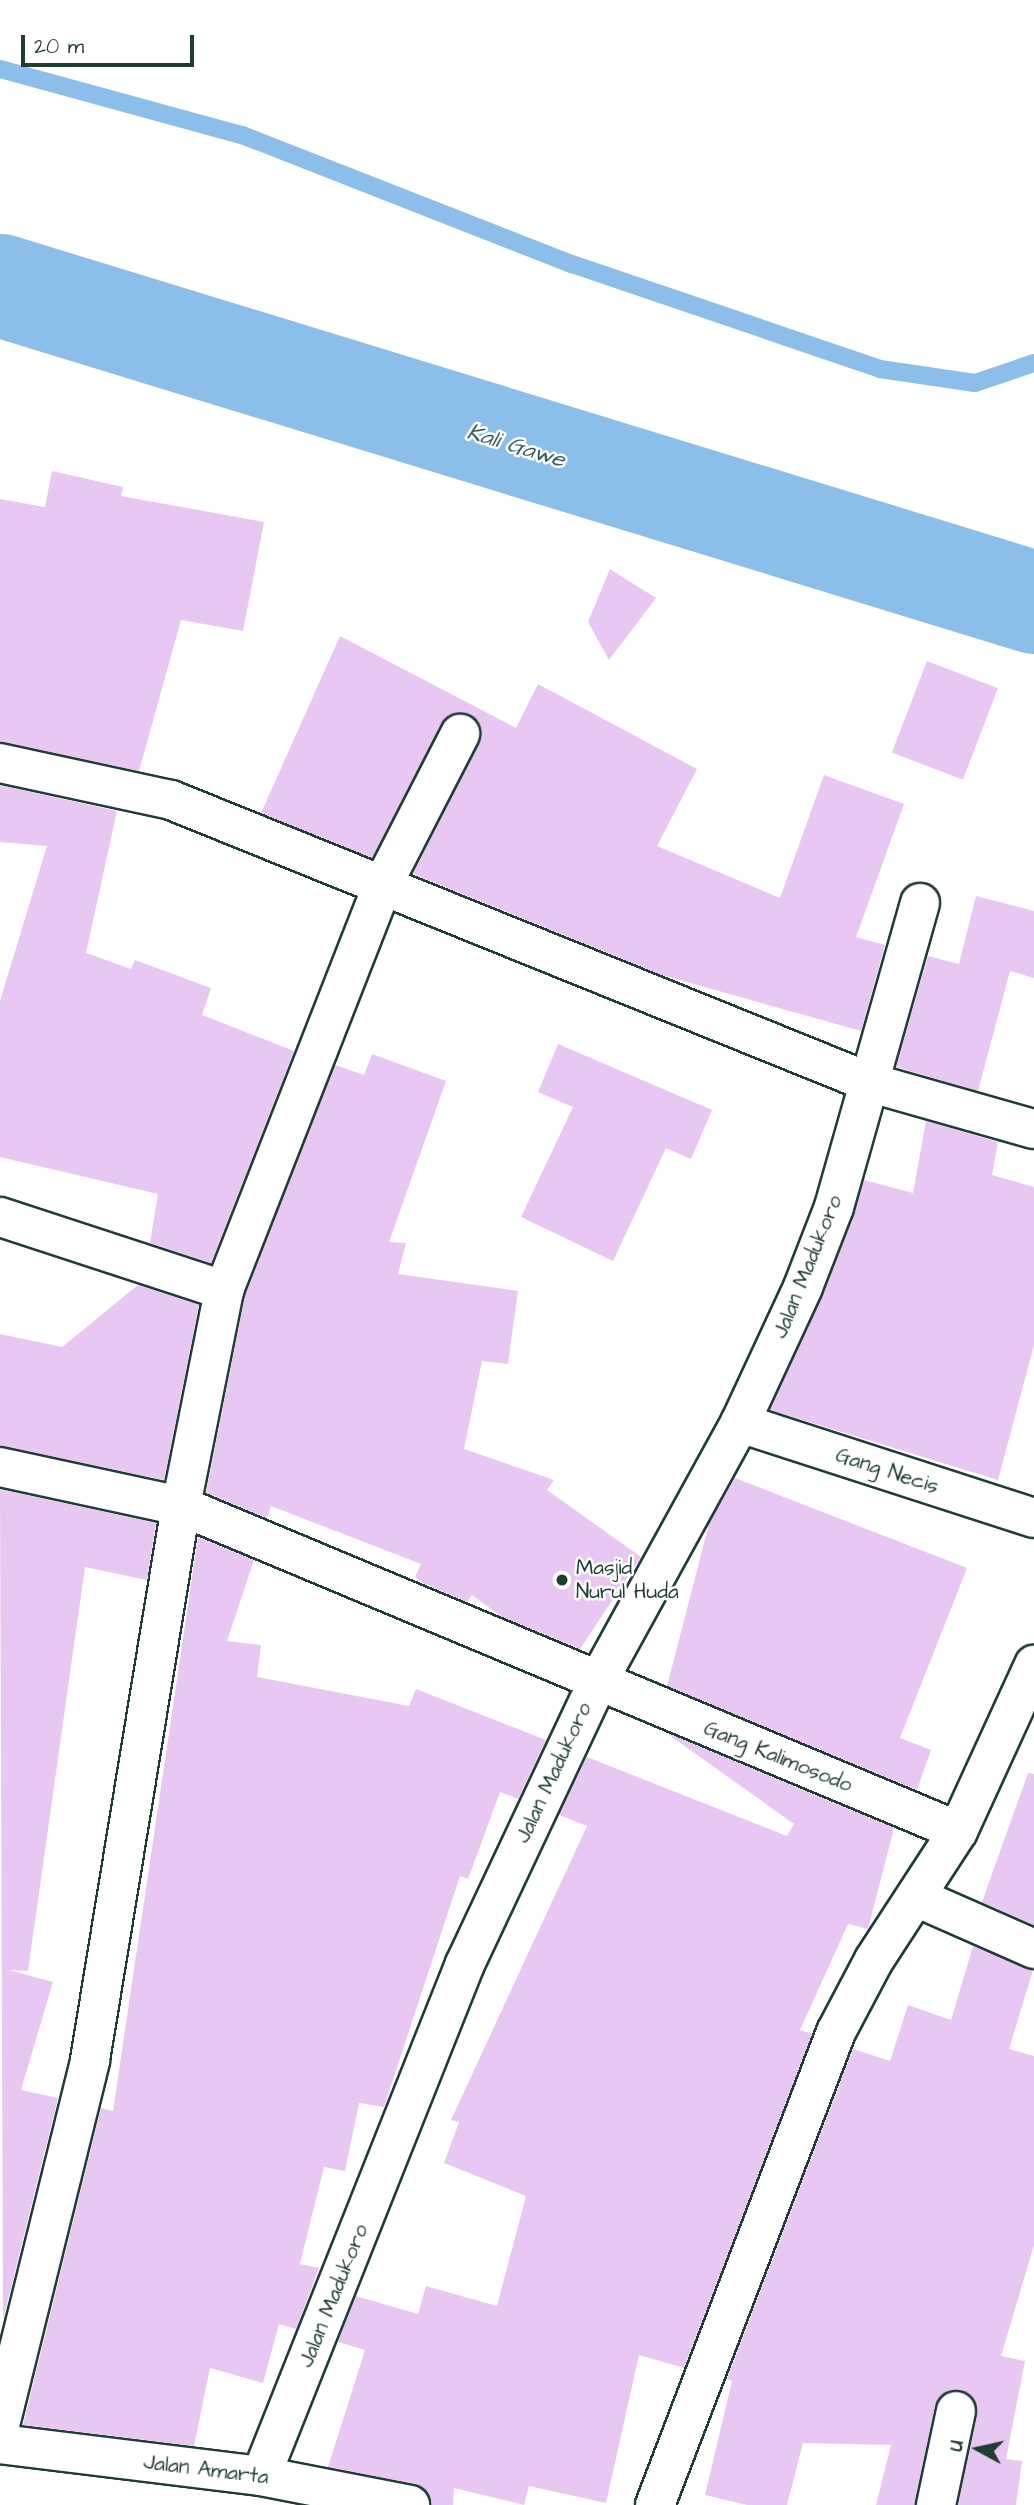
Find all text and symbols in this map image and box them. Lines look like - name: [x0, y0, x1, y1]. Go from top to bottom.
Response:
- scale bar: [24, 21, 198, 65]
- text: 20 m: [34, 32, 84, 61]
- water label: Kali Gawe: [464, 418, 568, 474]
- street label: Jalan Madukoro: [768, 1192, 848, 1342]
- street label: Gang Necis: [832, 1443, 942, 1499]
- place label: Masjid Nurul Huda: [576, 1555, 679, 1605]
- marker: Masjid Nurul Huda: [554, 1572, 570, 1588]
- street label: Jalan Madukoro: [510, 1699, 598, 1847]
- street label: Gang Kalimosodo: [700, 1716, 856, 1798]
- street label: Jalan Madukoro: [294, 2221, 374, 2371]
- north arrow: [943, 2414, 1013, 2484]
- text: U: [943, 2439, 971, 2453]
- street label: Jalan Amarta: [142, 2450, 270, 2490]

